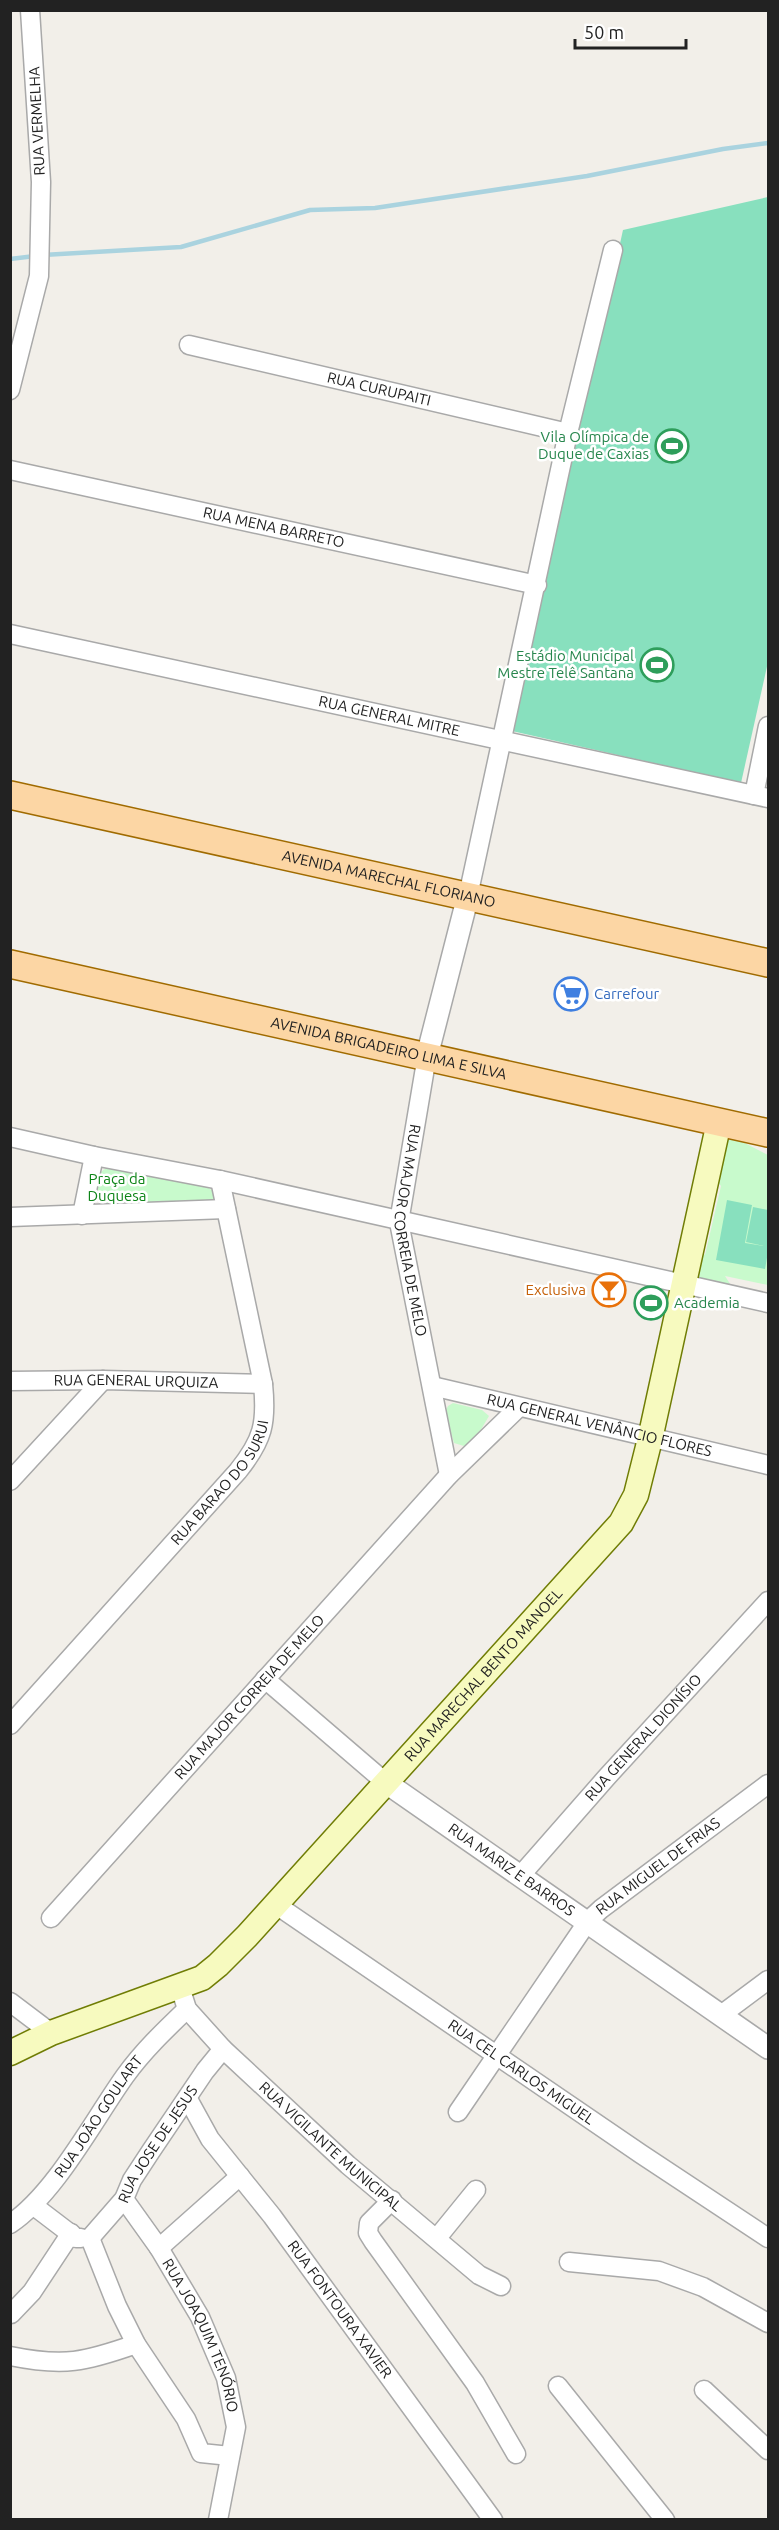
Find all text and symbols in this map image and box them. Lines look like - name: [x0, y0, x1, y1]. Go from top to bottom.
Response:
- scale bar: [575, 12, 686, 50]
- text: 50 m: [584, 22, 624, 42]
- street label: RUA VERMELHA: [25, 66, 48, 176]
- street label: RUA CURUPAITI: [326, 368, 433, 409]
- place label: Vila Olímpica de Duque de Caxias: [538, 428, 649, 462]
- sports icon: Vila Olímpica de Duque de Caxias: [654, 428, 690, 464]
- street label: RUA MENA BARRETO: [202, 503, 346, 551]
- place label: Estádio Municipal Mestre Telê Santana: [497, 647, 634, 681]
- sports icon: Estádio Municipal Mestre Telê Santana: [639, 647, 675, 683]
- street label: RUA GENERAL MITRE: [317, 692, 461, 739]
- street label: AVENIDA MARECHAL FLORIANO: [281, 847, 497, 910]
- supermarket icon: Carrefour: [553, 976, 589, 1012]
- place label: Carrefour: [594, 985, 660, 1002]
- street label: AVENIDA BRIGADEIRO LIMA E SILVA: [269, 1013, 509, 1083]
- street label: RUA MAJOR CORREIA DE MELO: [391, 1123, 430, 1338]
- park label: Praça da Duquesa: [88, 1170, 147, 1204]
- bar icon: Exclusiva: [591, 1272, 627, 1308]
- place label: Exclusiva: [525, 1281, 586, 1298]
- sports icon: Academia: [633, 1285, 669, 1321]
- place label: Academia: [674, 1294, 740, 1311]
- street label: RUA GENERAL URQUIZA: [54, 1371, 219, 1391]
- street label: RUA GENERAL VENÂNCIO FLORES: [485, 1390, 714, 1460]
- street label: RUA BARAO DO SURUI: [167, 1419, 271, 1548]
- street label: RUA MARECHAL BENTO MANOEL: [401, 1585, 566, 1764]
- street label: RUA MAJOR CORREIA DE MELO: [171, 1611, 327, 1783]
- street label: RUA GENERAL DIONÍSIO: [581, 1671, 705, 1804]
- street label: RUA MIGUEL DE FRIAS: [592, 1814, 723, 1918]
- street label: RUA MARIZ E BARROS: [445, 1820, 578, 1919]
- street label: RUA CEL CARLOS MIGUEL: [445, 2016, 598, 2128]
- street label: RUA JOĀO GOULART: [51, 2051, 146, 2181]
- street label: RUA VIGILANTE MUNICIPAL: [256, 2078, 406, 2215]
- street label: RUA JOSE DE JESUS: [114, 2082, 201, 2205]
- street label: RUA FONTOURA XAVIER: [285, 2237, 396, 2381]
- street label: RUA JOAQUIM TENÓRIO: [159, 2255, 242, 2414]

